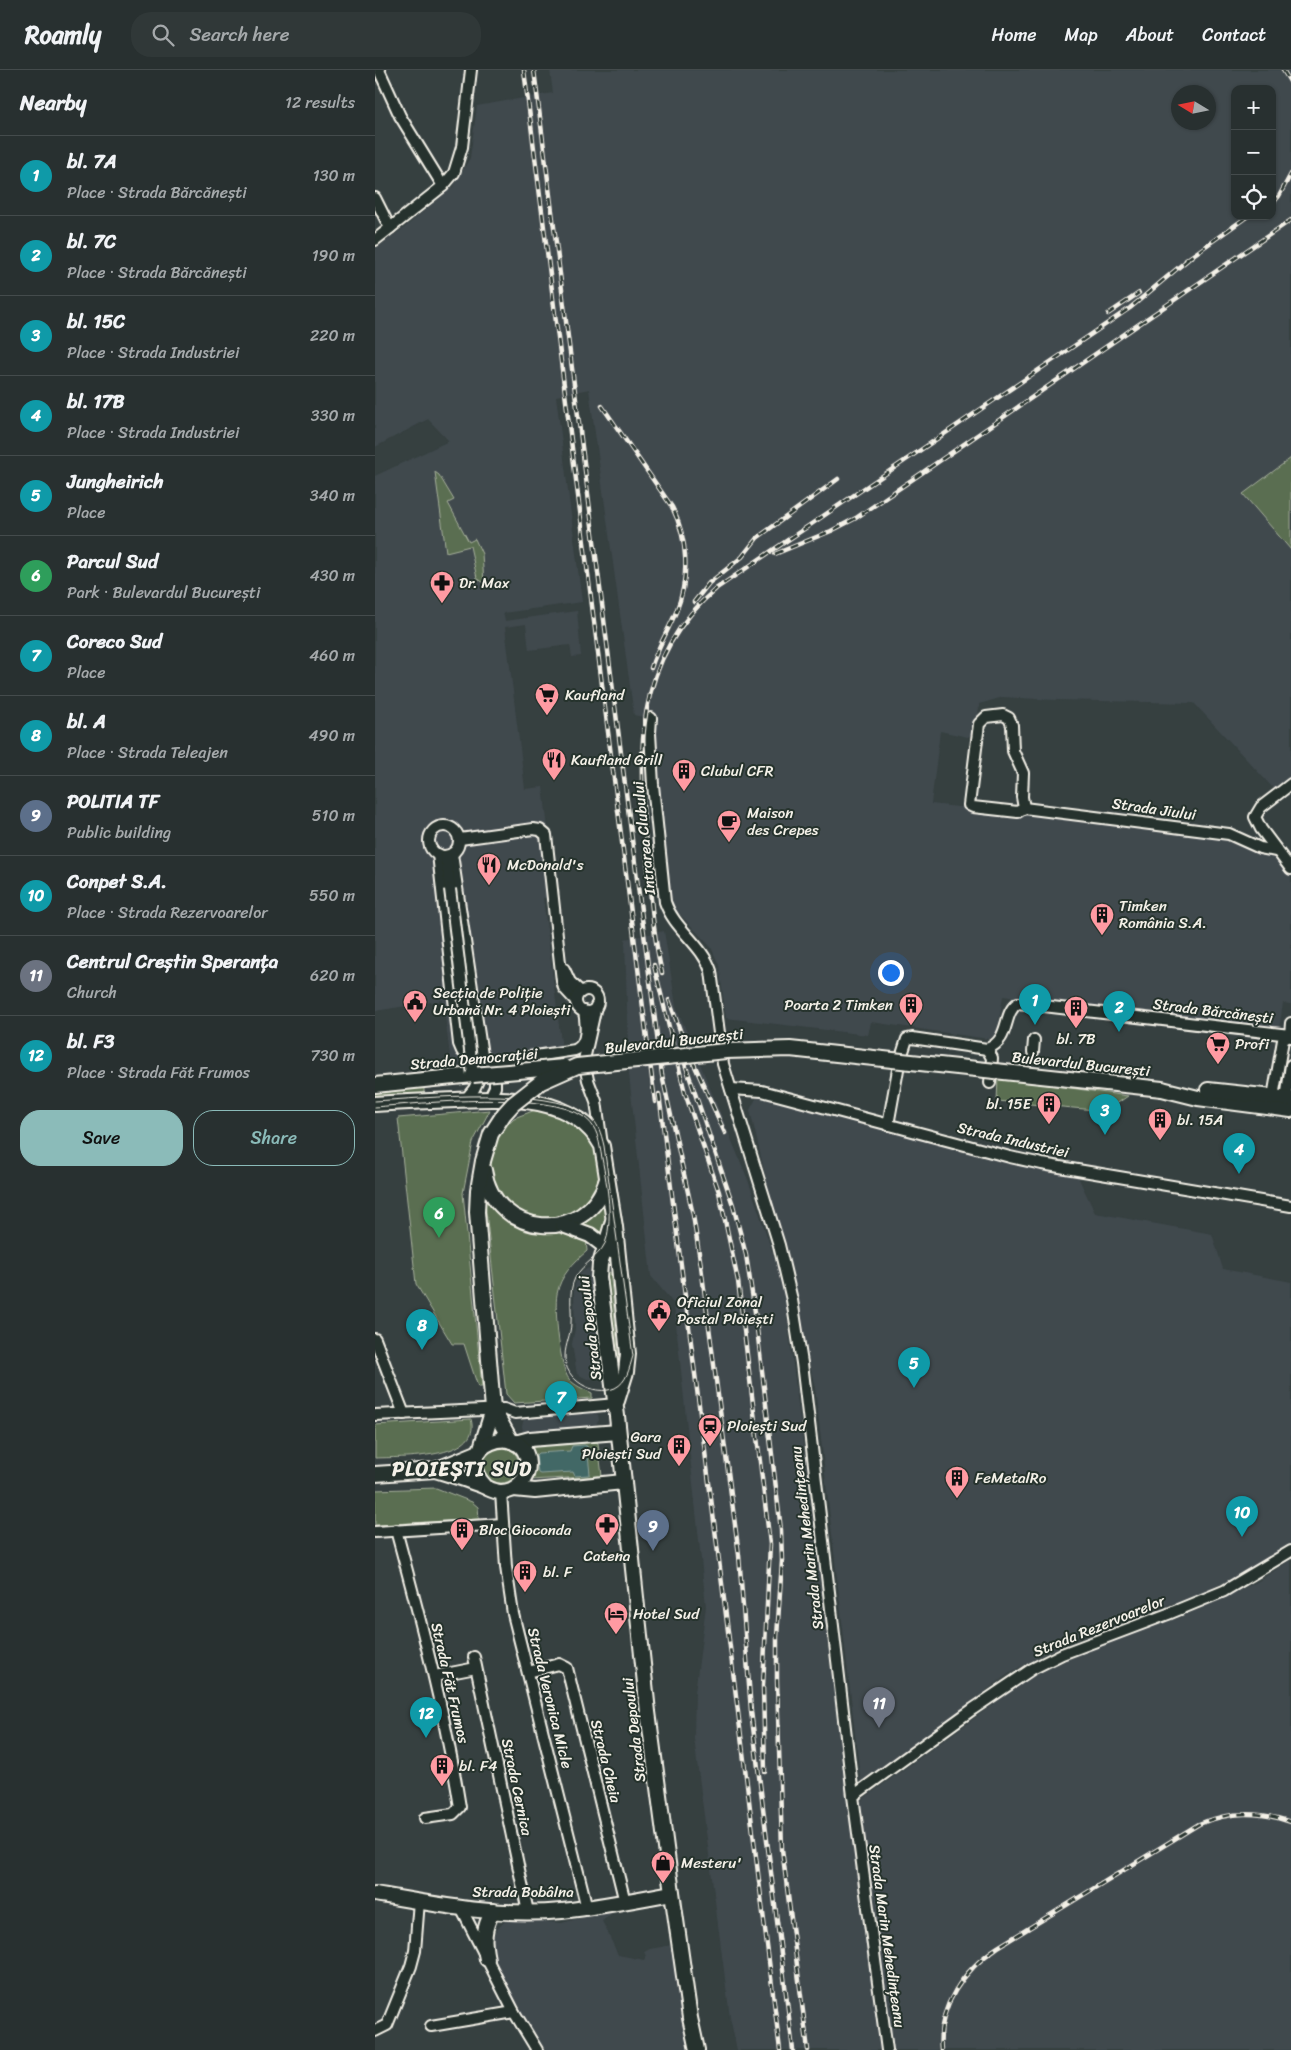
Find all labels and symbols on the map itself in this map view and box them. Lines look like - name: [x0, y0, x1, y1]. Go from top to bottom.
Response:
- north arrow: [1171, 85, 1216, 130]
- pharmacy icon: Dr. Max: [429, 570, 455, 604]
- place label: Dr. Max: [459, 570, 510, 596]
- supermarket icon: Kaufland: [534, 682, 560, 716]
- place label: Kaufland: [565, 682, 625, 708]
- restaurant icon: Kaufland Grill: [541, 747, 567, 781]
- place label: Kaufland Grill: [571, 747, 663, 773]
- building icon: Clubul CFR: [671, 758, 697, 792]
- place label: Clubul CFR: [701, 758, 773, 784]
- street label: Intrarea Clubului: [625, 779, 663, 897]
- street label: Strada Jiului: [1110, 790, 1199, 828]
- place label: Maison des Crepes: [747, 800, 819, 843]
- cafe icon: Maison des Crepes: [716, 809, 742, 843]
- restaurant icon: McDonald's: [476, 852, 502, 886]
- place label: McDonald's: [507, 852, 584, 878]
- place label: Timken România S.A.: [1119, 893, 1207, 936]
- building icon: Timken România S.A.: [1089, 902, 1115, 936]
- your location: [878, 960, 904, 986]
- place label: Secția de Poliție Urbană Nr. 4 Ploiești: [433, 980, 571, 1023]
- pin: 1: [1019, 984, 1051, 1025]
- public building icon: Secția de Poliție Urbană Nr. 4 Ploiești: [402, 989, 428, 1023]
- pin: 2: [1103, 991, 1135, 1032]
- street label: Strada Bărcănești: [1152, 991, 1275, 1031]
- place label: Poarta 2 Timken: [784, 992, 893, 1018]
- building icon: Poarta 2 Timken: [898, 992, 924, 1026]
- building icon: bl. 7B: [1063, 995, 1089, 1029]
- street label: Bulevardul București: [604, 1021, 745, 1061]
- place label: bl. 7B: [1057, 1026, 1096, 1052]
- supermarket icon: Profi: [1205, 1031, 1231, 1065]
- place label: Profi: [1235, 1031, 1270, 1057]
- street label: Strada Democrației: [409, 1040, 540, 1078]
- street label: Bulevardul București: [1011, 1044, 1152, 1084]
- place label: bl. 15E: [986, 1091, 1033, 1117]
- building icon: bl. 15E: [1036, 1091, 1062, 1125]
- pin: 3: [1089, 1094, 1121, 1135]
- building icon: bl. 15A: [1147, 1107, 1173, 1141]
- place label: bl. 15A: [1177, 1107, 1223, 1133]
- street label: Strada Industriei: [955, 1115, 1072, 1166]
- pin: 4: [1223, 1133, 1255, 1174]
- pin: 6: [423, 1197, 455, 1238]
- street label: Strada Depoului: [571, 1273, 609, 1382]
- place label: Oficiul Zonal Postal Ploiești: [677, 1289, 774, 1332]
- public building icon: Oficiul Zonal Postal Ploiești: [646, 1298, 672, 1332]
- pin: 8: [406, 1309, 438, 1350]
- pin: 5: [898, 1347, 930, 1388]
- pin: 7: [545, 1381, 577, 1422]
- station icon: Ploiești Sud: [697, 1413, 723, 1447]
- place label: Ploiești Sud: [727, 1413, 807, 1439]
- place label: Gara Ploiești Sud: [582, 1424, 662, 1467]
- building icon: Gara Ploiești Sud: [666, 1433, 692, 1467]
- street label: Strada Marin Mehedințeanu: [783, 1445, 831, 1631]
- district label: PLOIEȘTI SUD: [392, 1452, 532, 1487]
- building icon: FeMetalRo: [944, 1465, 970, 1499]
- place label: FeMetalRo: [975, 1465, 1047, 1491]
- pin: 10: [1226, 1496, 1258, 1537]
- pin: 9: [637, 1510, 669, 1551]
- pharmacy icon: Catena: [594, 1512, 620, 1546]
- building icon: Bloc Gioconda: [449, 1517, 475, 1551]
- place label: Bloc Gioconda: [479, 1517, 572, 1543]
- place label: Catena: [584, 1543, 631, 1569]
- building icon: bl. F: [512, 1559, 538, 1593]
- place label: bl. F: [543, 1559, 573, 1585]
- street label: Strada Rezervoarelor: [1029, 1587, 1170, 1664]
- hotel icon: Hotel Sud: [603, 1601, 629, 1635]
- place label: Hotel Sud: [633, 1601, 700, 1627]
- street label: Strada Făt Frumos: [423, 1620, 477, 1746]
- street label: Strada Veronica Micle: [520, 1625, 580, 1772]
- street label: Strada Depoului: [615, 1675, 653, 1784]
- pin: 11: [863, 1687, 895, 1728]
- pin: 12: [410, 1697, 442, 1738]
- street label: Strada Cheia: [583, 1717, 629, 1806]
- street label: Strada Cernica: [494, 1736, 540, 1839]
- building icon: bl. F4: [429, 1753, 455, 1787]
- place label: bl. F4: [459, 1753, 498, 1779]
- street label: Strada Marin Mehedințeanu: [861, 1843, 913, 2029]
- shop icon: Mesteru': [650, 1850, 676, 1884]
- place label: Mesteru': [681, 1850, 742, 1876]
- street label: Strada Bobâlna: [472, 1879, 574, 1905]

